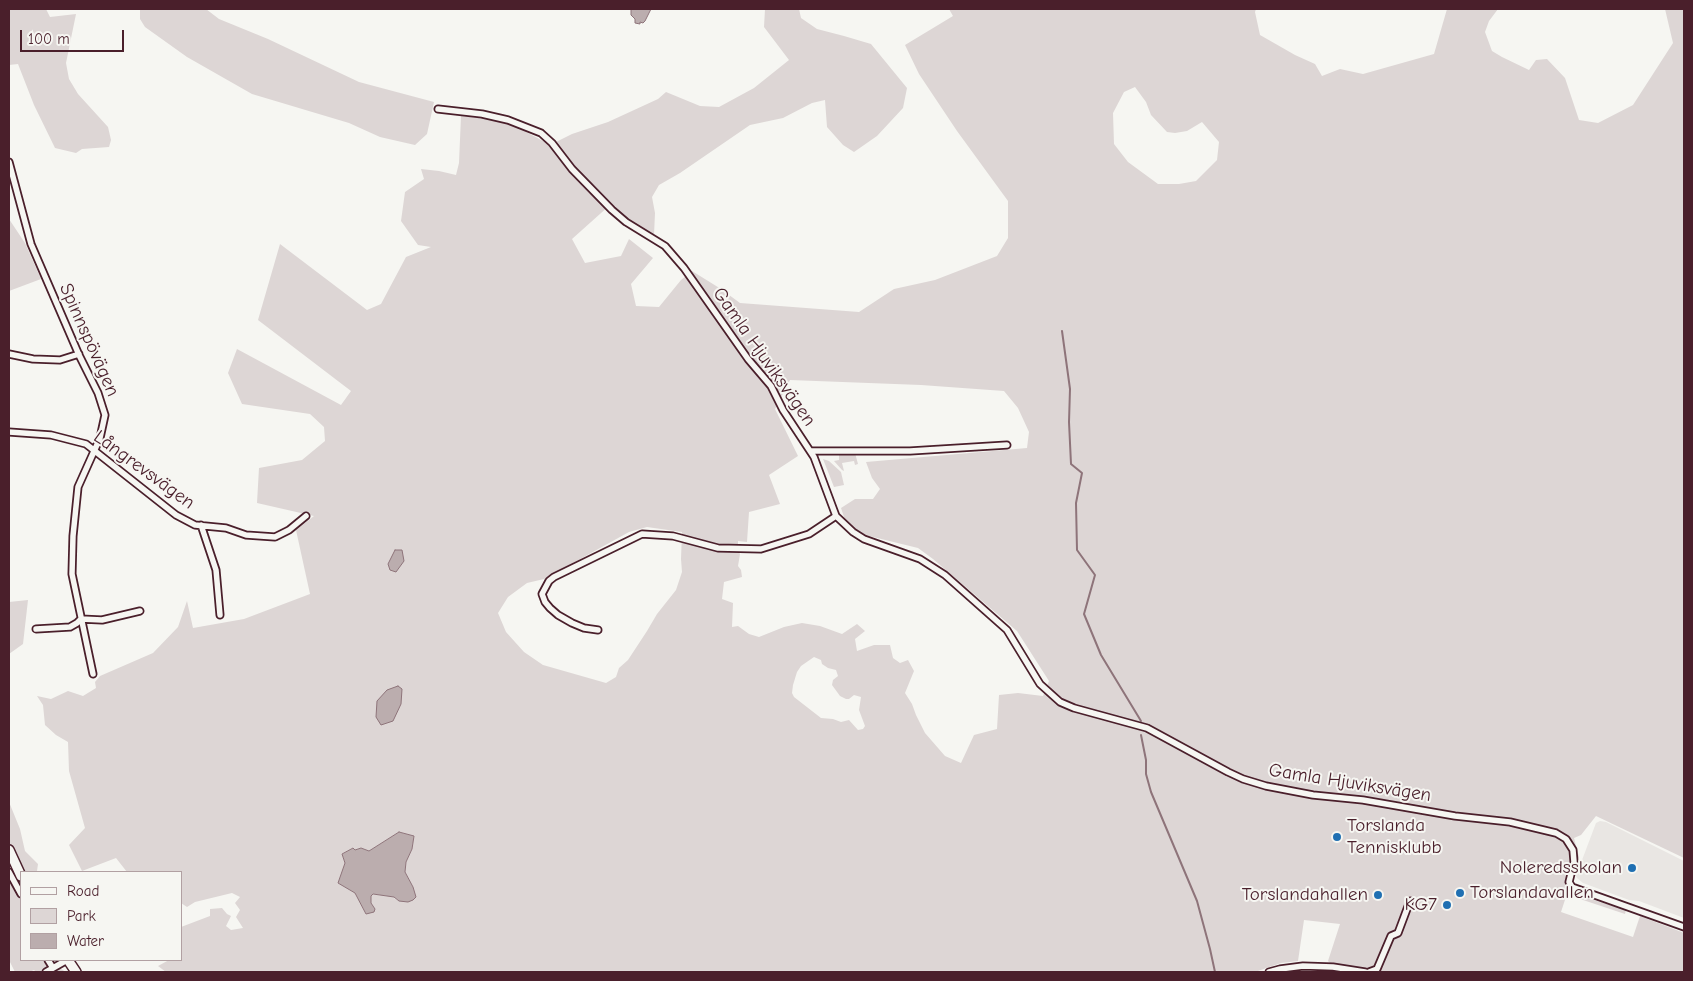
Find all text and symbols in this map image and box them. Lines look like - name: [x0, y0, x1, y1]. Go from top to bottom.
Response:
- scale bar: [22, 20, 126, 52]
- text: 100 m: [28, 30, 70, 48]
- street label: Spinnspövägen: [54, 280, 124, 400]
- street label: Gamla Hjuviksvägen: [708, 283, 820, 431]
- street label: Långrevsvägen: [89, 426, 199, 514]
- street label: Gamla Hjuviksvägen: [1267, 759, 1433, 807]
- place label: Torslanda Tennisklubb: [1347, 815, 1442, 859]
- marker: Torslanda Tennisklubb: [1331, 831, 1343, 843]
- place label: Noleredsskolan: [1500, 857, 1622, 879]
- marker: Noleredsskolan: [1626, 862, 1638, 874]
- legend: [20, 871, 182, 961]
- text: Road: [67, 882, 99, 900]
- place label: Torslandavallen: [1470, 882, 1594, 904]
- place label: Torslandahallen: [1242, 884, 1368, 906]
- marker: Torslandavallen: [1454, 887, 1466, 899]
- marker: Torslandahallen: [1372, 889, 1384, 901]
- place label: KG7: [1405, 894, 1437, 916]
- marker: KG7: [1441, 899, 1453, 911]
- text: Park: [67, 907, 96, 925]
- text: Water: [67, 932, 104, 950]

